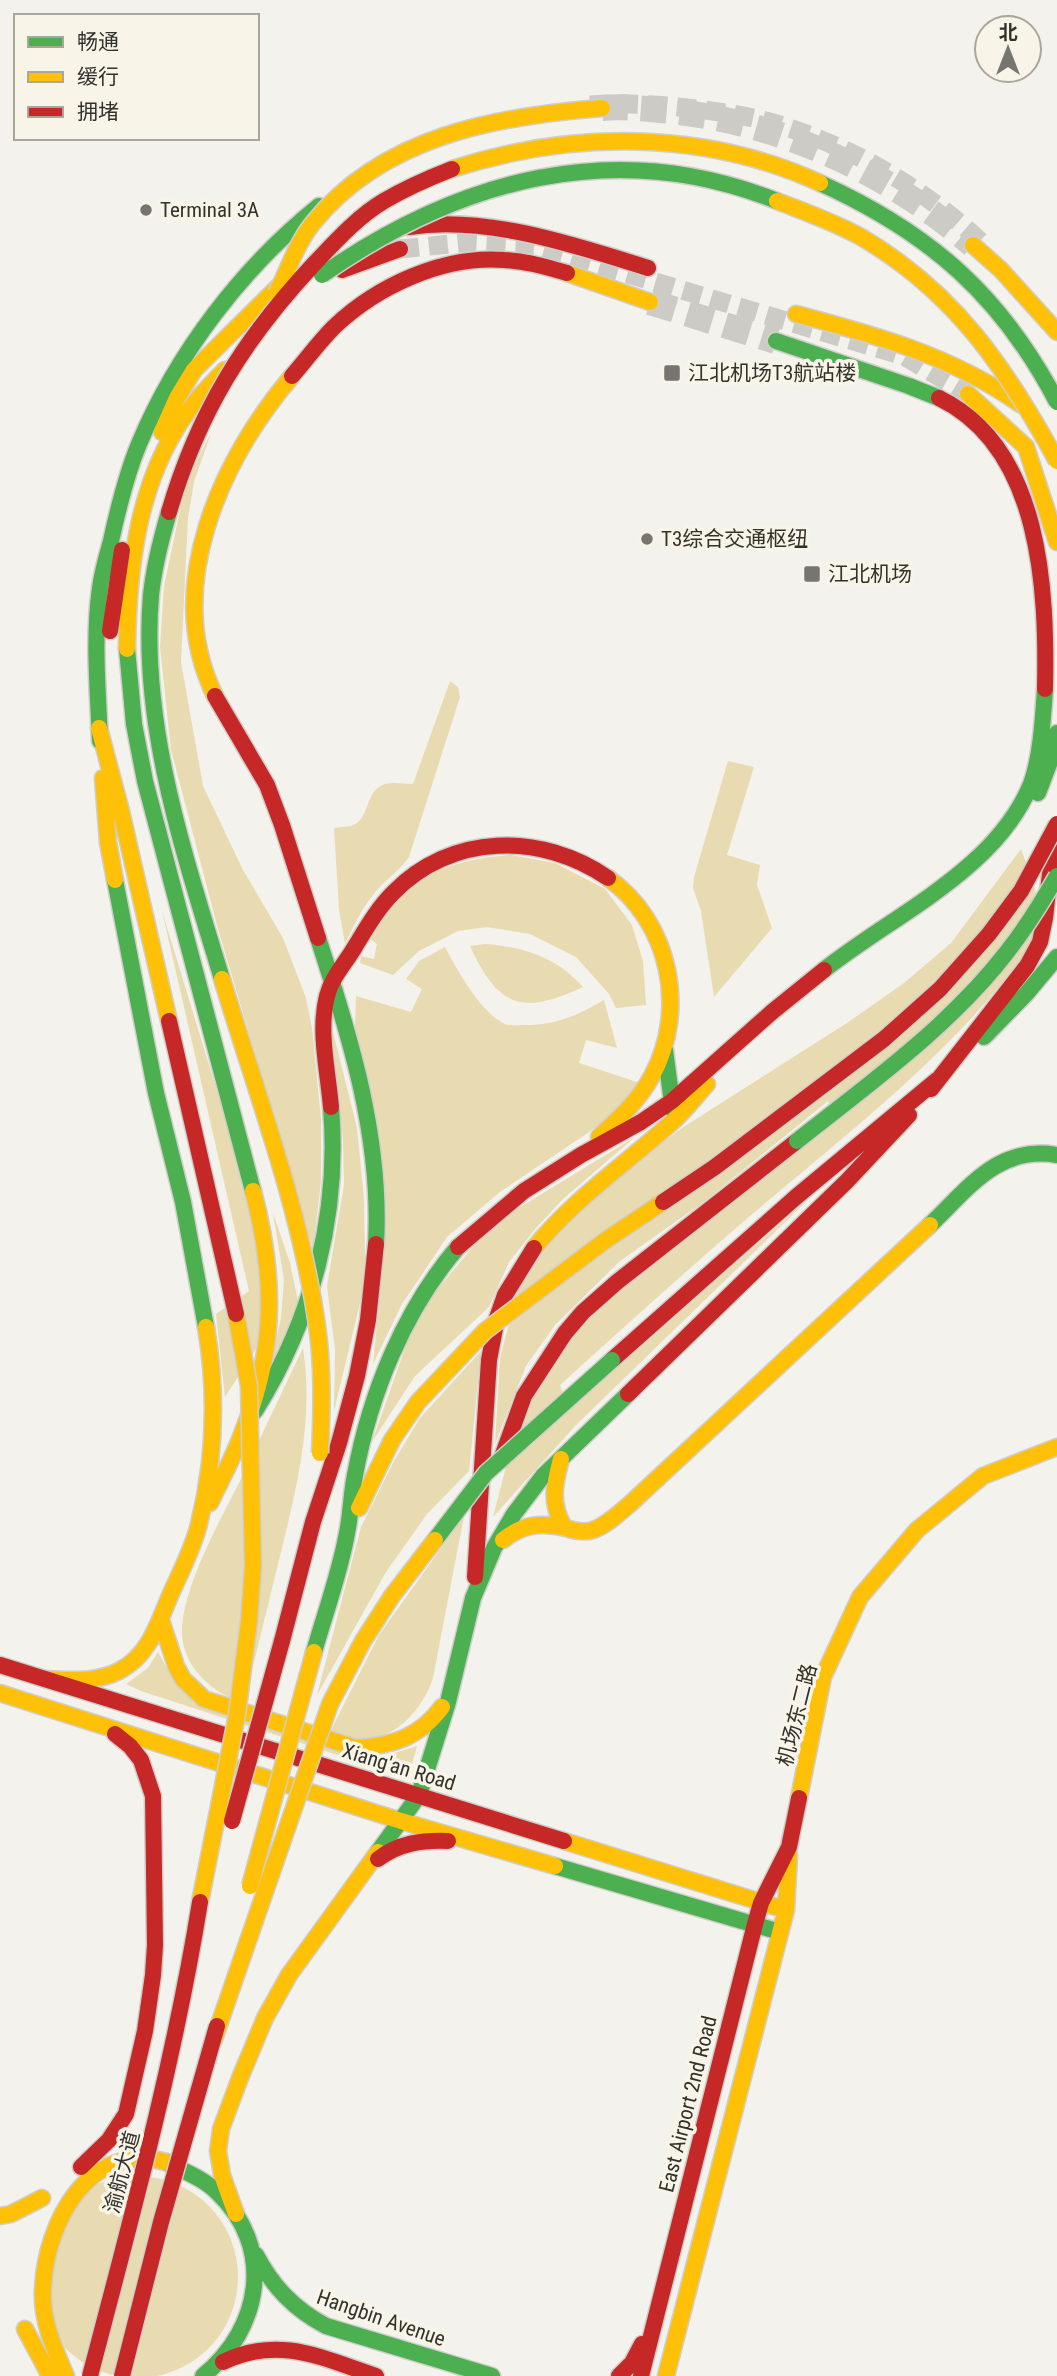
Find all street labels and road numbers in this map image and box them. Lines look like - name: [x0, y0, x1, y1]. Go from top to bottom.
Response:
- street label: 机场东二路: [773, 1661, 821, 1769]
- street label: Xiang'an Road: [339, 1738, 459, 1796]
- street label: East Airport 2nd Road: [654, 2013, 722, 2195]
- street label: 渝航大道: [100, 2128, 144, 2216]
- street label: Hangbin Avenue: [314, 2285, 449, 2351]

